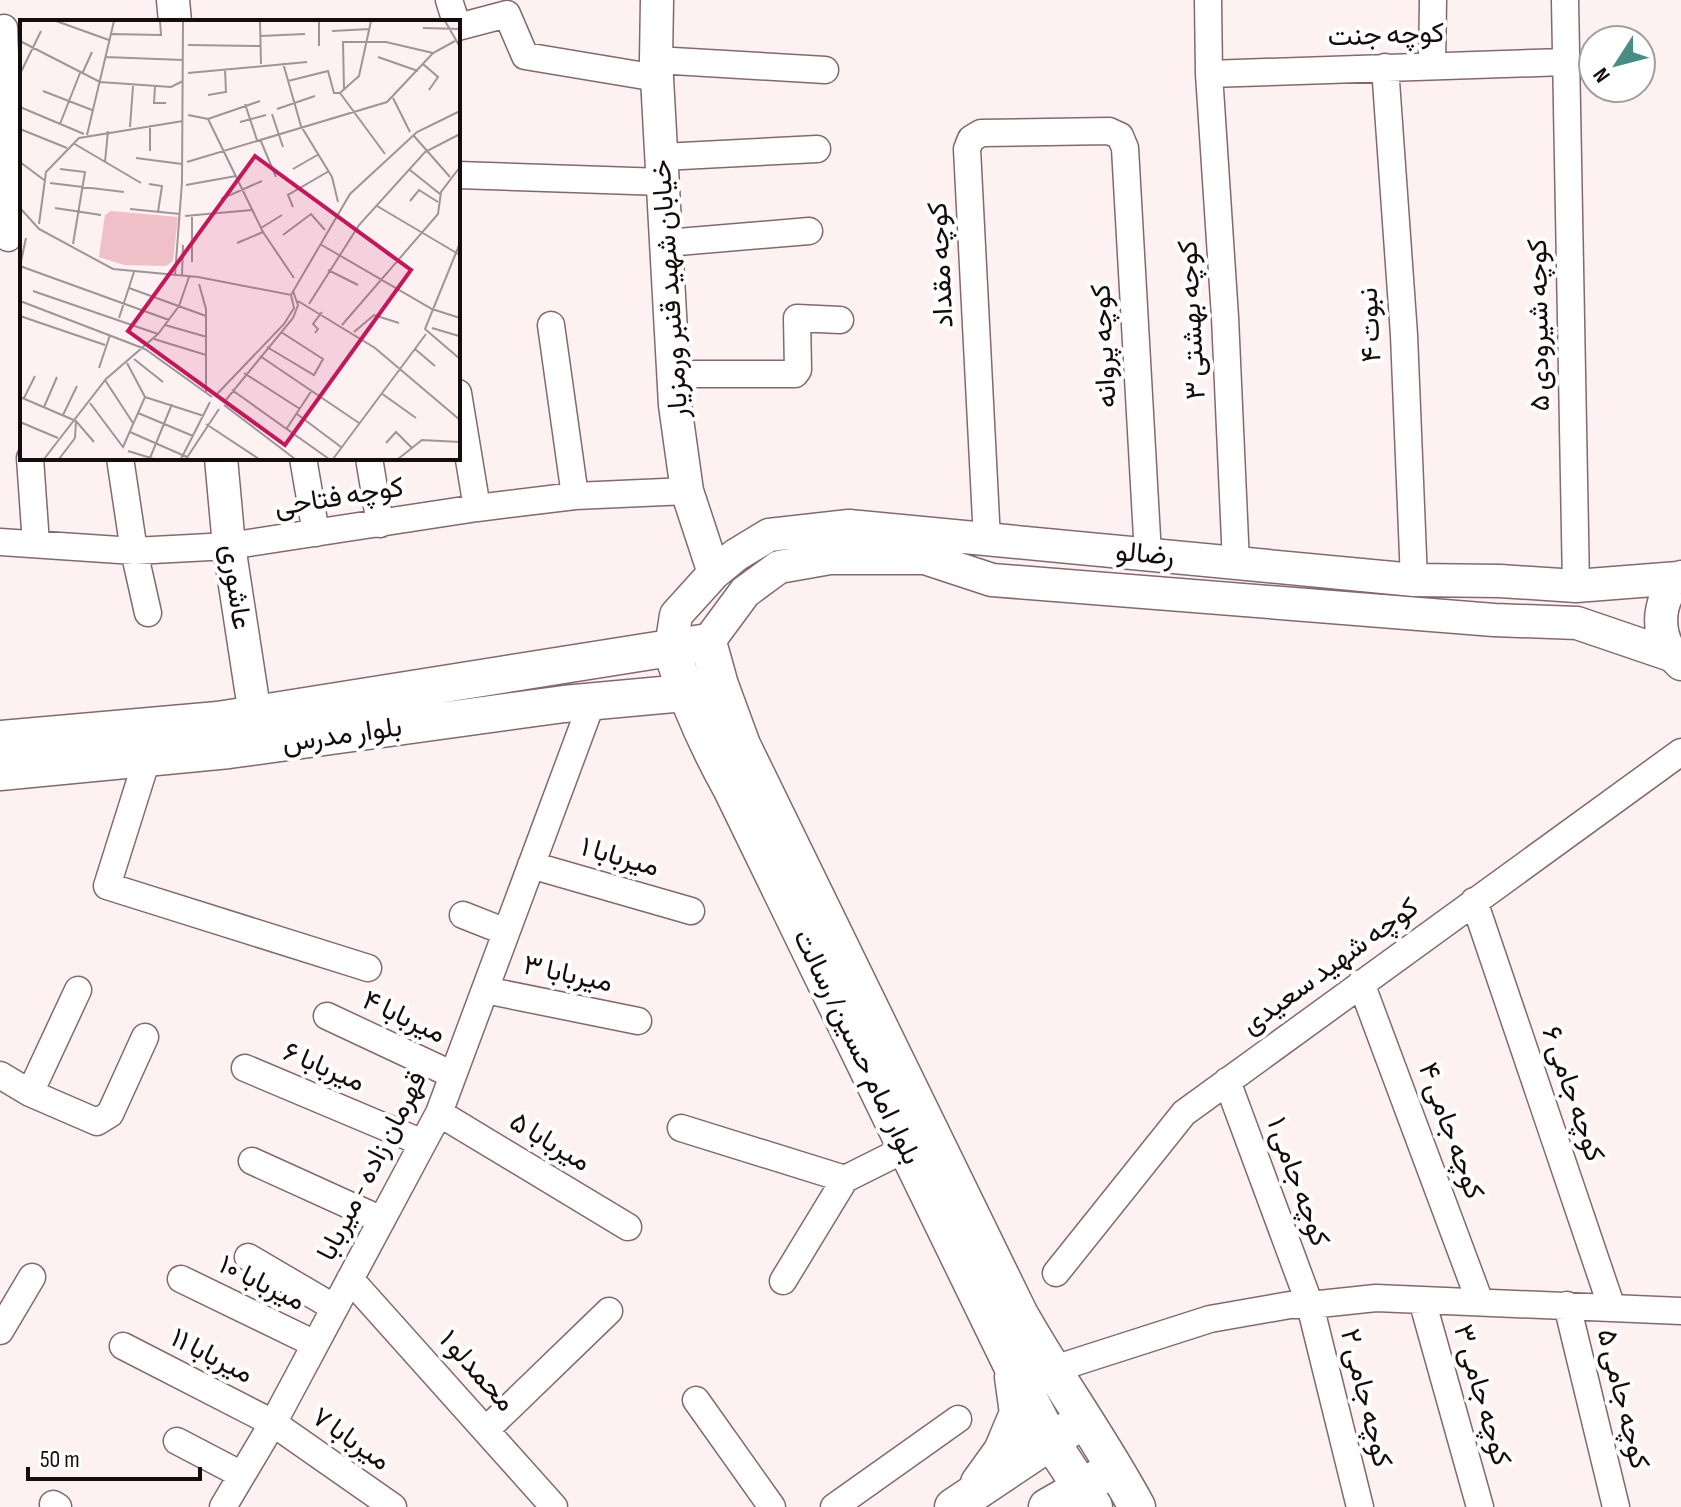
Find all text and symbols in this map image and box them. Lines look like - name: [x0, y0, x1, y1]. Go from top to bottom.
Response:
- street label: کوچه جنت: [1327, 16, 1445, 55]
- inset map: [20, 20, 460, 460]
- north arrow: [1577, 24, 1657, 104]
- text: N: [1588, 62, 1616, 88]
- street label: خیابان شهید قنبر ورمزیار: [645, 159, 696, 420]
- street label: کوچه مقداد: [921, 201, 962, 329]
- street label: کوچه شیرودی ۵: [1521, 238, 1558, 412]
- street label: کوچه بهشتی ۳: [1171, 239, 1214, 401]
- street label: کوچه پروانه: [1084, 283, 1125, 409]
- street label: نبوت ۴: [1352, 287, 1388, 363]
- street label: کوچه فتاحی: [272, 471, 406, 524]
- street label: رضالو: [1114, 535, 1176, 573]
- street label: عاشوری: [214, 542, 258, 632]
- street label: بلوار مدرس: [280, 710, 404, 760]
- street label: میربابا ۱: [577, 830, 663, 884]
- street label: کوچه شهید سعیدی: [1235, 891, 1426, 1042]
- street label: بلوار امام حسین/ رسالت: [785, 924, 928, 1170]
- street label: میربابا ۳: [520, 948, 616, 1000]
- street label: میربابا ۴: [357, 983, 451, 1051]
- street label: کوچه جامی ۶: [1534, 1022, 1611, 1166]
- street label: میربابا ۶: [278, 1035, 370, 1099]
- street label: کوچه جامی ۴: [1410, 1058, 1491, 1204]
- street label: قهرمان زاده - میربابا: [310, 1066, 434, 1266]
- street label: میربابا ۵: [504, 1105, 596, 1179]
- street label: کوچه جامی ۱: [1258, 1113, 1337, 1251]
- street label: میربابا ۱۰: [214, 1248, 310, 1318]
- street label: میربابا ۱۱: [165, 1321, 259, 1391]
- street label: کوچه جامی ۳: [1445, 1321, 1518, 1470]
- street label: محمدلو ۱: [432, 1324, 522, 1418]
- street label: کوچه جامی ۲: [1332, 1325, 1399, 1471]
- street label: کوچه جامی ۵: [1589, 1325, 1656, 1473]
- street label: میربابا ۷: [305, 1400, 397, 1478]
- scale bar: [28, 1431, 200, 1481]
- text: 50 m: [40, 1445, 80, 1474]

